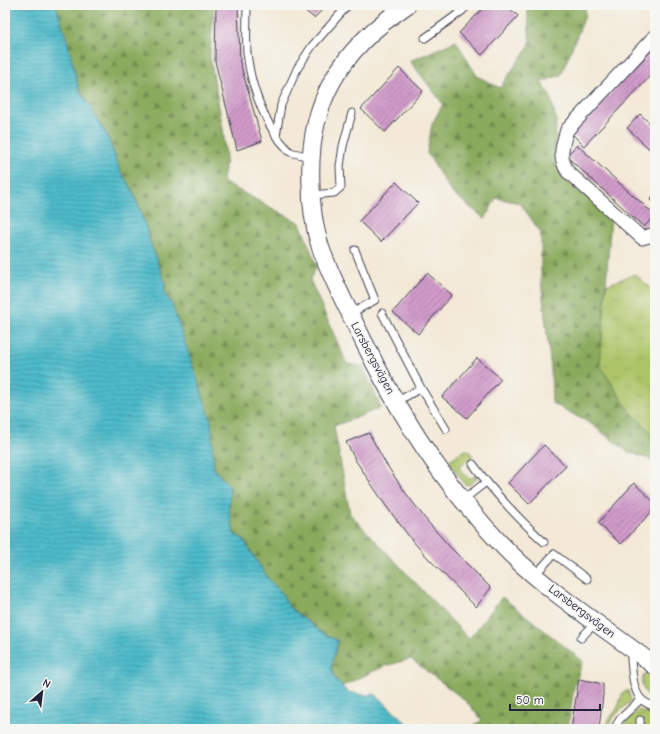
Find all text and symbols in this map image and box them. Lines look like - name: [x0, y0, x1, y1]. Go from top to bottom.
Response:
- street label: Larsbergsvägen: [348, 319, 398, 397]
- street label: Larsbergsvägen: [546, 581, 618, 641]
- north arrow: [22, 672, 62, 712]
- text: N: [40, 676, 53, 691]
- scale bar: [510, 686, 600, 712]
- text: 50 m: [516, 693, 544, 707]

